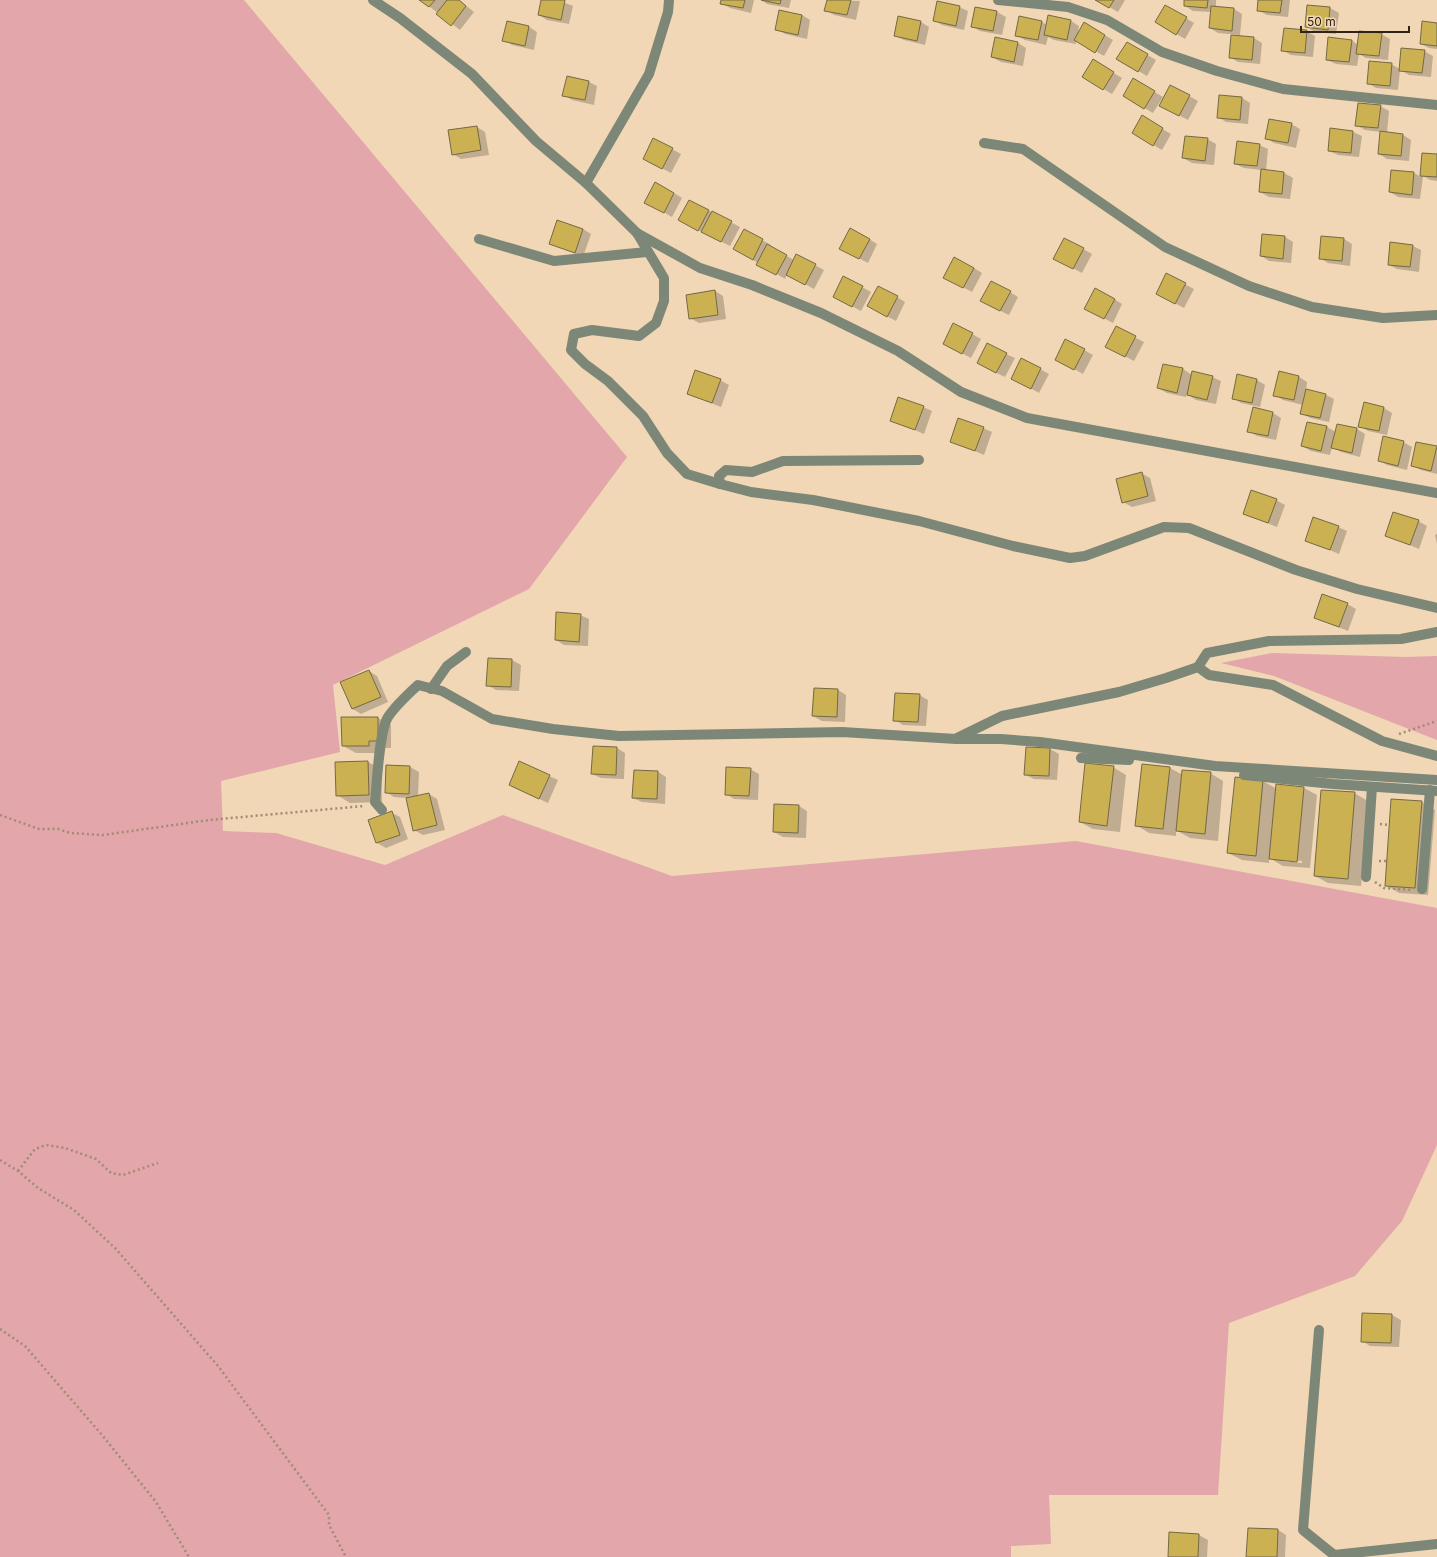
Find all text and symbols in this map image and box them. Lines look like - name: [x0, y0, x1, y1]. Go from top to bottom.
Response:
- scale bar: [1301, 8, 1409, 34]
- text: 50 m: [1307, 14, 1336, 29]

